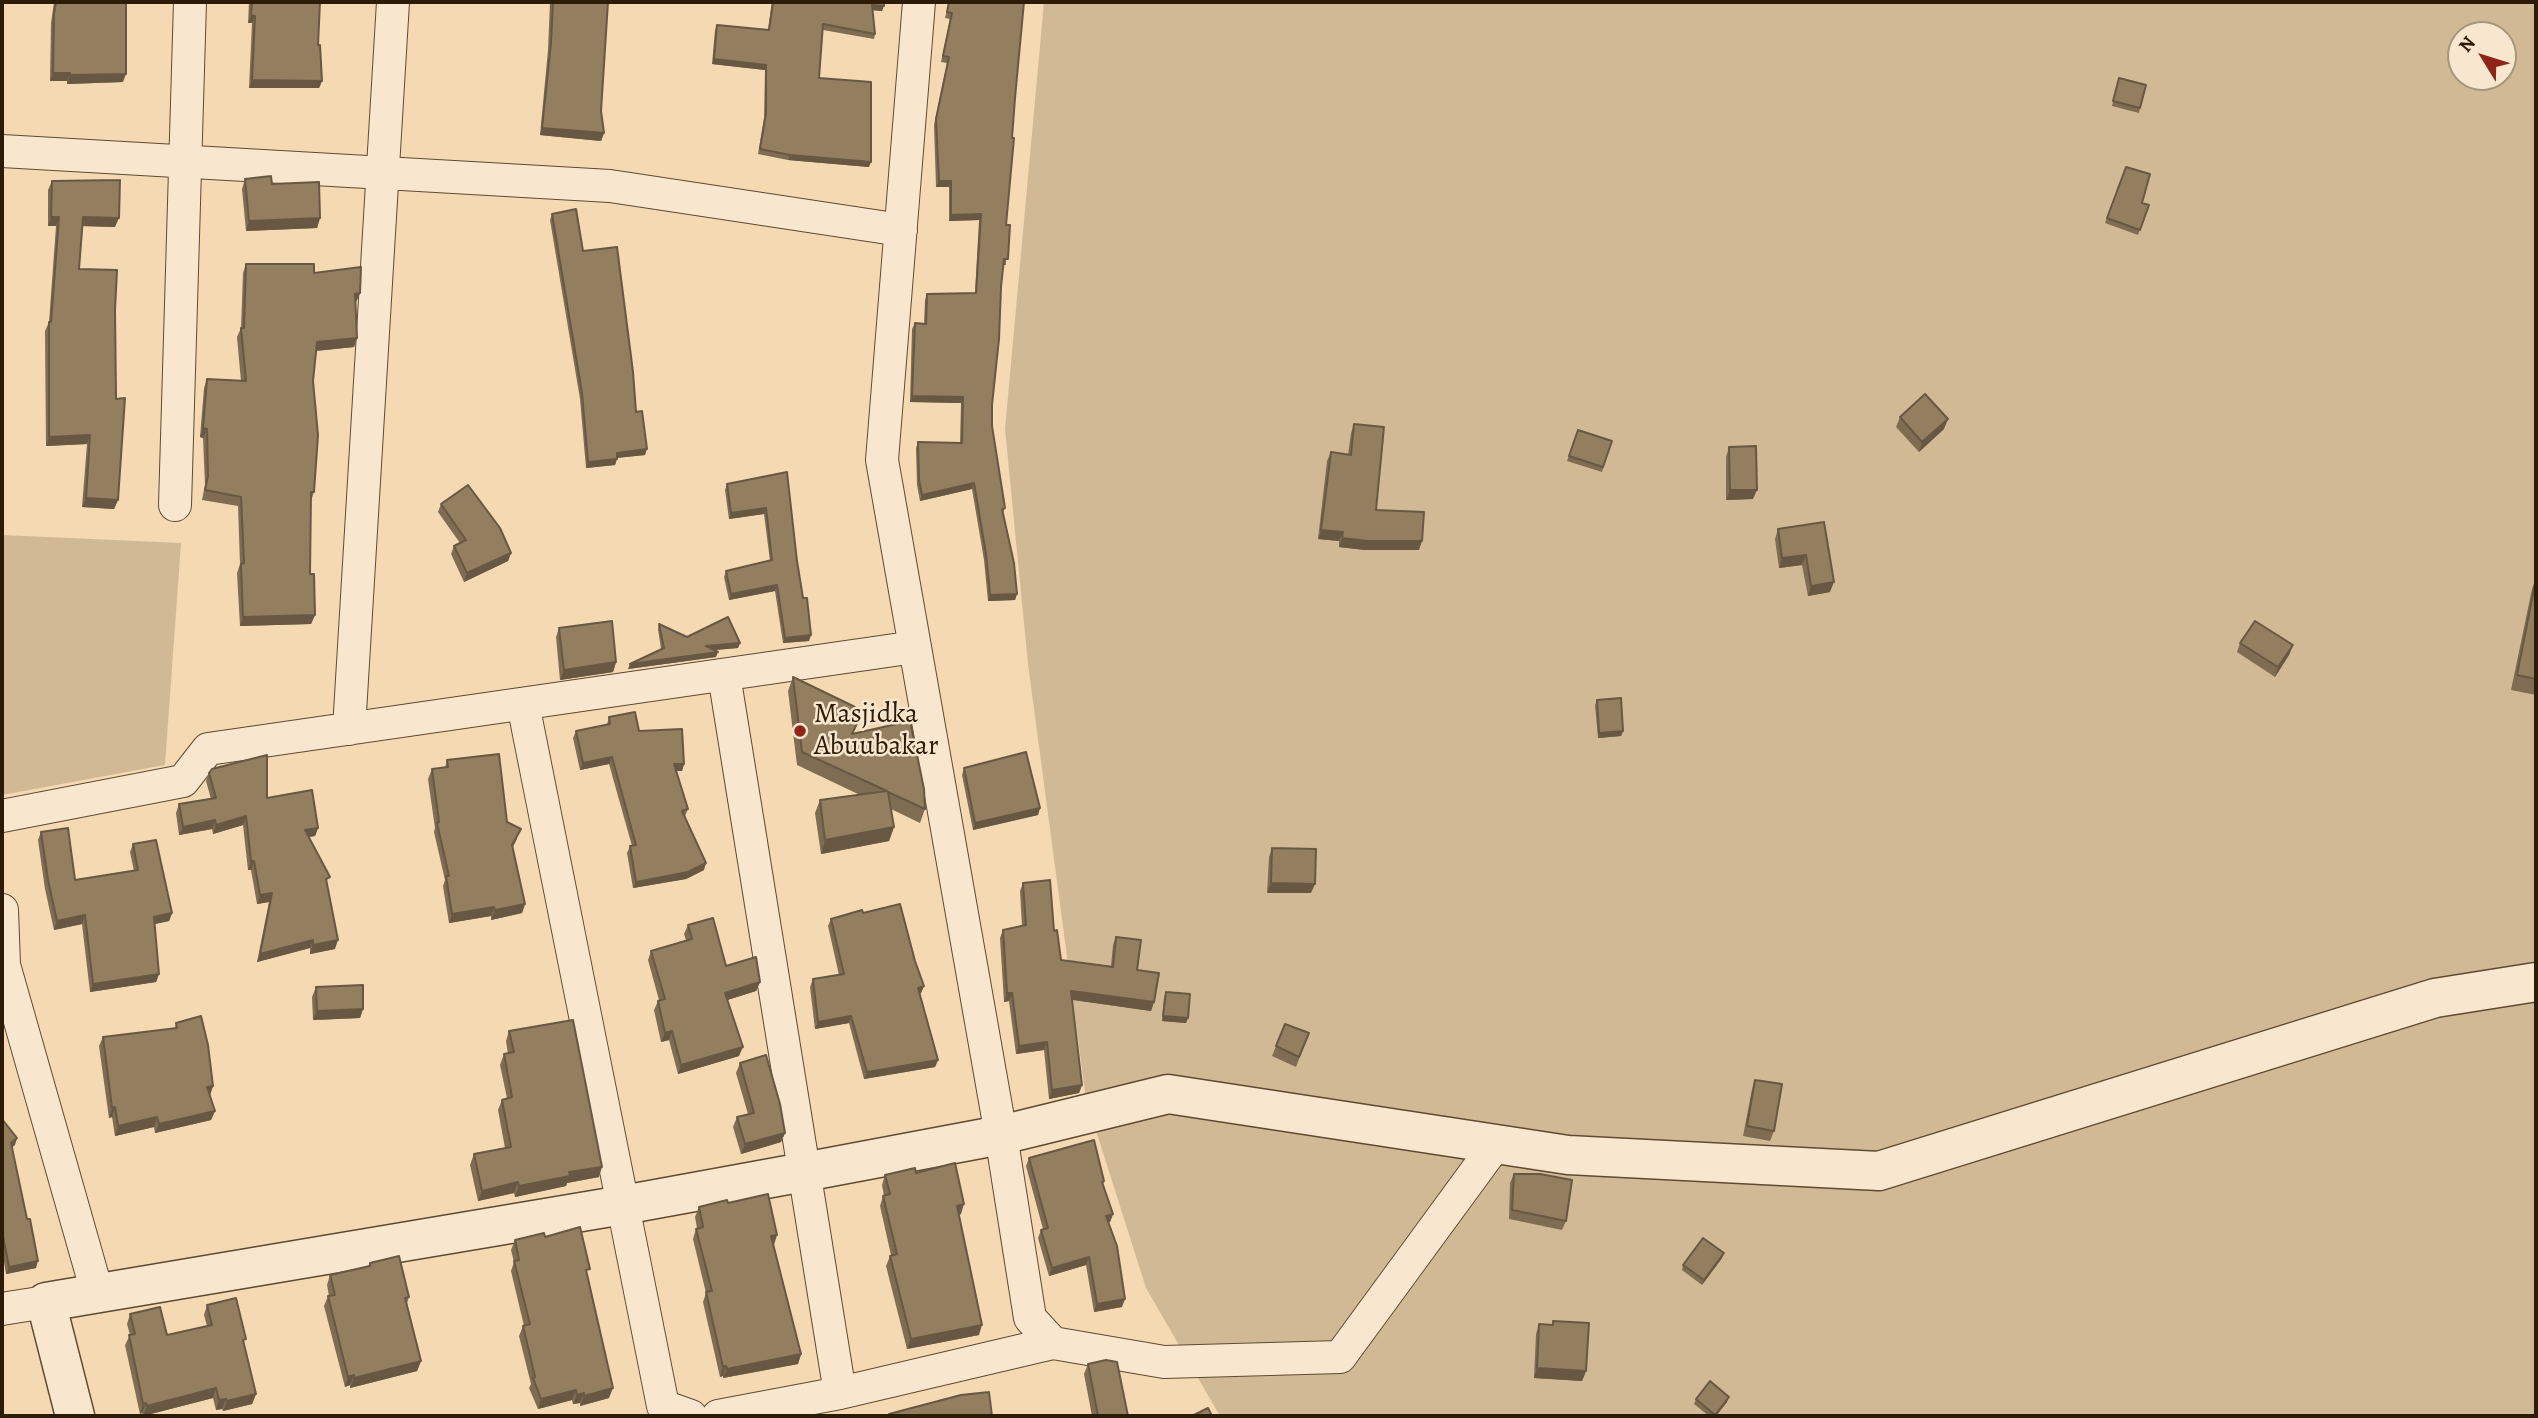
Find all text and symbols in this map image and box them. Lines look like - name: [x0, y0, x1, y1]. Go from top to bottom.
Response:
- north arrow: [2447, 21, 2517, 91]
- text: N: [2453, 31, 2482, 58]
- place label: Masjidka Abuubakar: [814, 698, 939, 764]
- marker: Masjidka Abuubakar: [792, 723, 808, 739]

